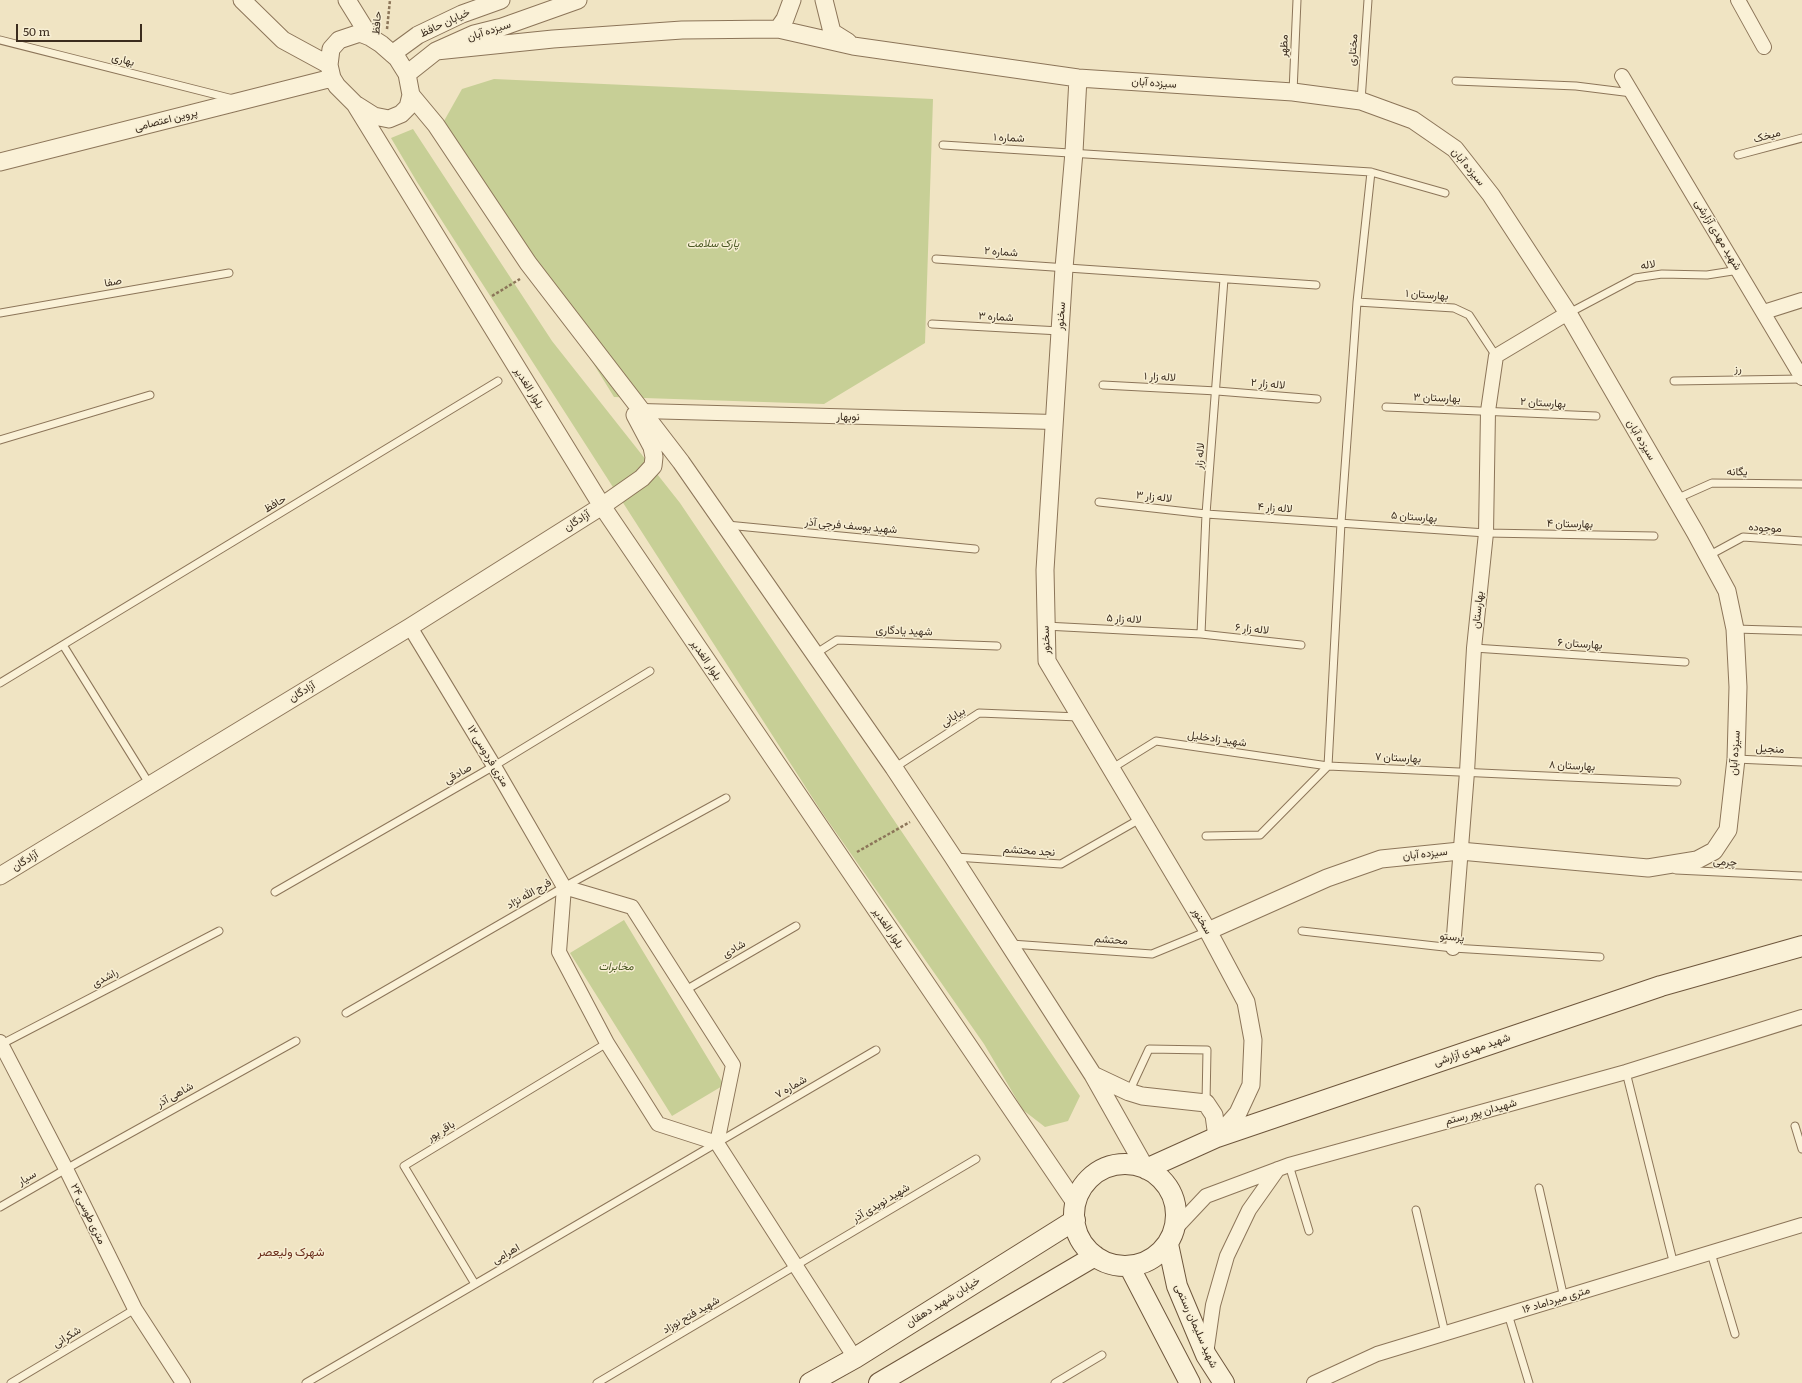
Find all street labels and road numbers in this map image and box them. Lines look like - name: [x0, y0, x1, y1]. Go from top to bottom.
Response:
- street label: خیابان حافظ: [418, 6, 472, 40]
- street label: حافظ: [369, 11, 385, 35]
- street label: سیزده آبان: [465, 18, 513, 44]
- street label: مظهر: [1277, 34, 1291, 58]
- street label: مختاری: [1345, 34, 1361, 66]
- street label: بهاری: [110, 51, 136, 69]
- street label: سیزده آبان: [1131, 75, 1177, 91]
- street label: پروین اعتصامی: [133, 106, 199, 134]
- street label: میخک: [1752, 126, 1782, 146]
- street label: شماره ۱: [993, 131, 1025, 145]
- street label: سیزده آبان: [1448, 145, 1488, 189]
- street label: شهید مهدی آزارشی: [1692, 197, 1744, 273]
- street label: شماره ۲: [984, 244, 1018, 260]
- street label: لاله: [1640, 257, 1656, 273]
- street label: صفا: [103, 274, 123, 290]
- street label: بهارستان ۱: [1405, 287, 1449, 303]
- street label: سخنور: [1053, 301, 1069, 331]
- street label: شماره ۳: [978, 309, 1014, 325]
- street label: رز: [1734, 362, 1742, 376]
- street label: بلوار الغدیر: [511, 365, 547, 411]
- street label: لاله زار ۱: [1144, 370, 1176, 384]
- street label: لاله زار ۲: [1250, 376, 1286, 392]
- street label: بهارستان ۳: [1413, 391, 1461, 405]
- street label: بهارستان ۲: [1520, 395, 1566, 411]
- street label: نوبهار: [836, 410, 860, 424]
- street label: سیزده آبان: [1624, 417, 1658, 463]
- street label: لاله زار: [1192, 442, 1208, 470]
- street label: یگانه: [1727, 465, 1747, 479]
- street label: لاله زار ۳: [1135, 489, 1173, 505]
- street label: حافظ: [261, 492, 289, 516]
- street label: لاله زار ۴: [1257, 500, 1293, 516]
- street label: آزادگان: [561, 508, 593, 534]
- street label: بهارستان ۵: [1390, 509, 1438, 525]
- street label: شهید یوسف فرجی آذر: [804, 515, 898, 537]
- street label: بهارستان ۴: [1547, 517, 1593, 531]
- street label: موجوده: [1748, 521, 1782, 535]
- street label: بهارستان: [1469, 591, 1487, 629]
- street label: لاله زار ۵: [1106, 611, 1142, 627]
- street label: لاله زار ۶: [1234, 621, 1270, 637]
- street label: شهید یادگاری: [875, 623, 933, 639]
- street label: سخنور: [1039, 626, 1053, 654]
- street label: بهارستان ۶: [1557, 636, 1603, 652]
- street label: بلوار الغدیر: [688, 637, 724, 683]
- street label: آزادگان: [286, 679, 318, 705]
- street label: بیابانی: [938, 704, 968, 730]
- street label: ۱۲ متری فردوسی: [464, 723, 512, 789]
- street label: شهید زادخلیل: [1187, 728, 1247, 750]
- street label: سیزده آبان: [1727, 730, 1743, 776]
- street label: منجیل: [1755, 742, 1785, 756]
- street label: بهارستان ۷: [1374, 750, 1422, 766]
- street label: بهارستان ۸: [1548, 758, 1596, 774]
- street label: صادقی: [442, 761, 474, 787]
- street label: نجد محتشم: [1002, 843, 1056, 859]
- street label: سیزده آبان: [1402, 845, 1448, 863]
- street label: آزادگان: [9, 848, 41, 874]
- street label: چرمی: [1713, 855, 1737, 869]
- street label: فرج الله نژاد: [504, 876, 554, 912]
- street label: بلوار الغدیر: [870, 905, 906, 951]
- street label: سخنور: [1189, 905, 1215, 937]
- street label: پرستو: [1439, 929, 1465, 945]
- street label: محتشم: [1094, 932, 1128, 948]
- street label: شادی: [720, 937, 748, 961]
- street label: راشدی: [90, 966, 120, 990]
- street label: شهید مهدی آزارشی: [1432, 1031, 1512, 1069]
- street label: شماره ۷: [773, 1073, 809, 1101]
- street label: شاهی آذر: [154, 1080, 196, 1110]
- street label: شهیدان پور رستم: [1444, 1096, 1518, 1128]
- street label: باقر پور: [425, 1118, 457, 1144]
- street label: سیار: [15, 1167, 39, 1189]
- street label: ۲۴ متری طوسی: [68, 1181, 108, 1247]
- street label: شهید نویدی آذر: [850, 1181, 912, 1225]
- street label: اهرامی: [490, 1241, 522, 1267]
- street label: خیابان شهید دهقان: [904, 1274, 982, 1330]
- street label: شهید سلیمان رستمی: [1172, 1282, 1220, 1370]
- street label: ۱۶ متری میرداماد: [1521, 1283, 1591, 1317]
- street label: شهید فتح نوزاد: [660, 1293, 722, 1337]
- street label: شکرانی: [50, 1323, 84, 1351]

